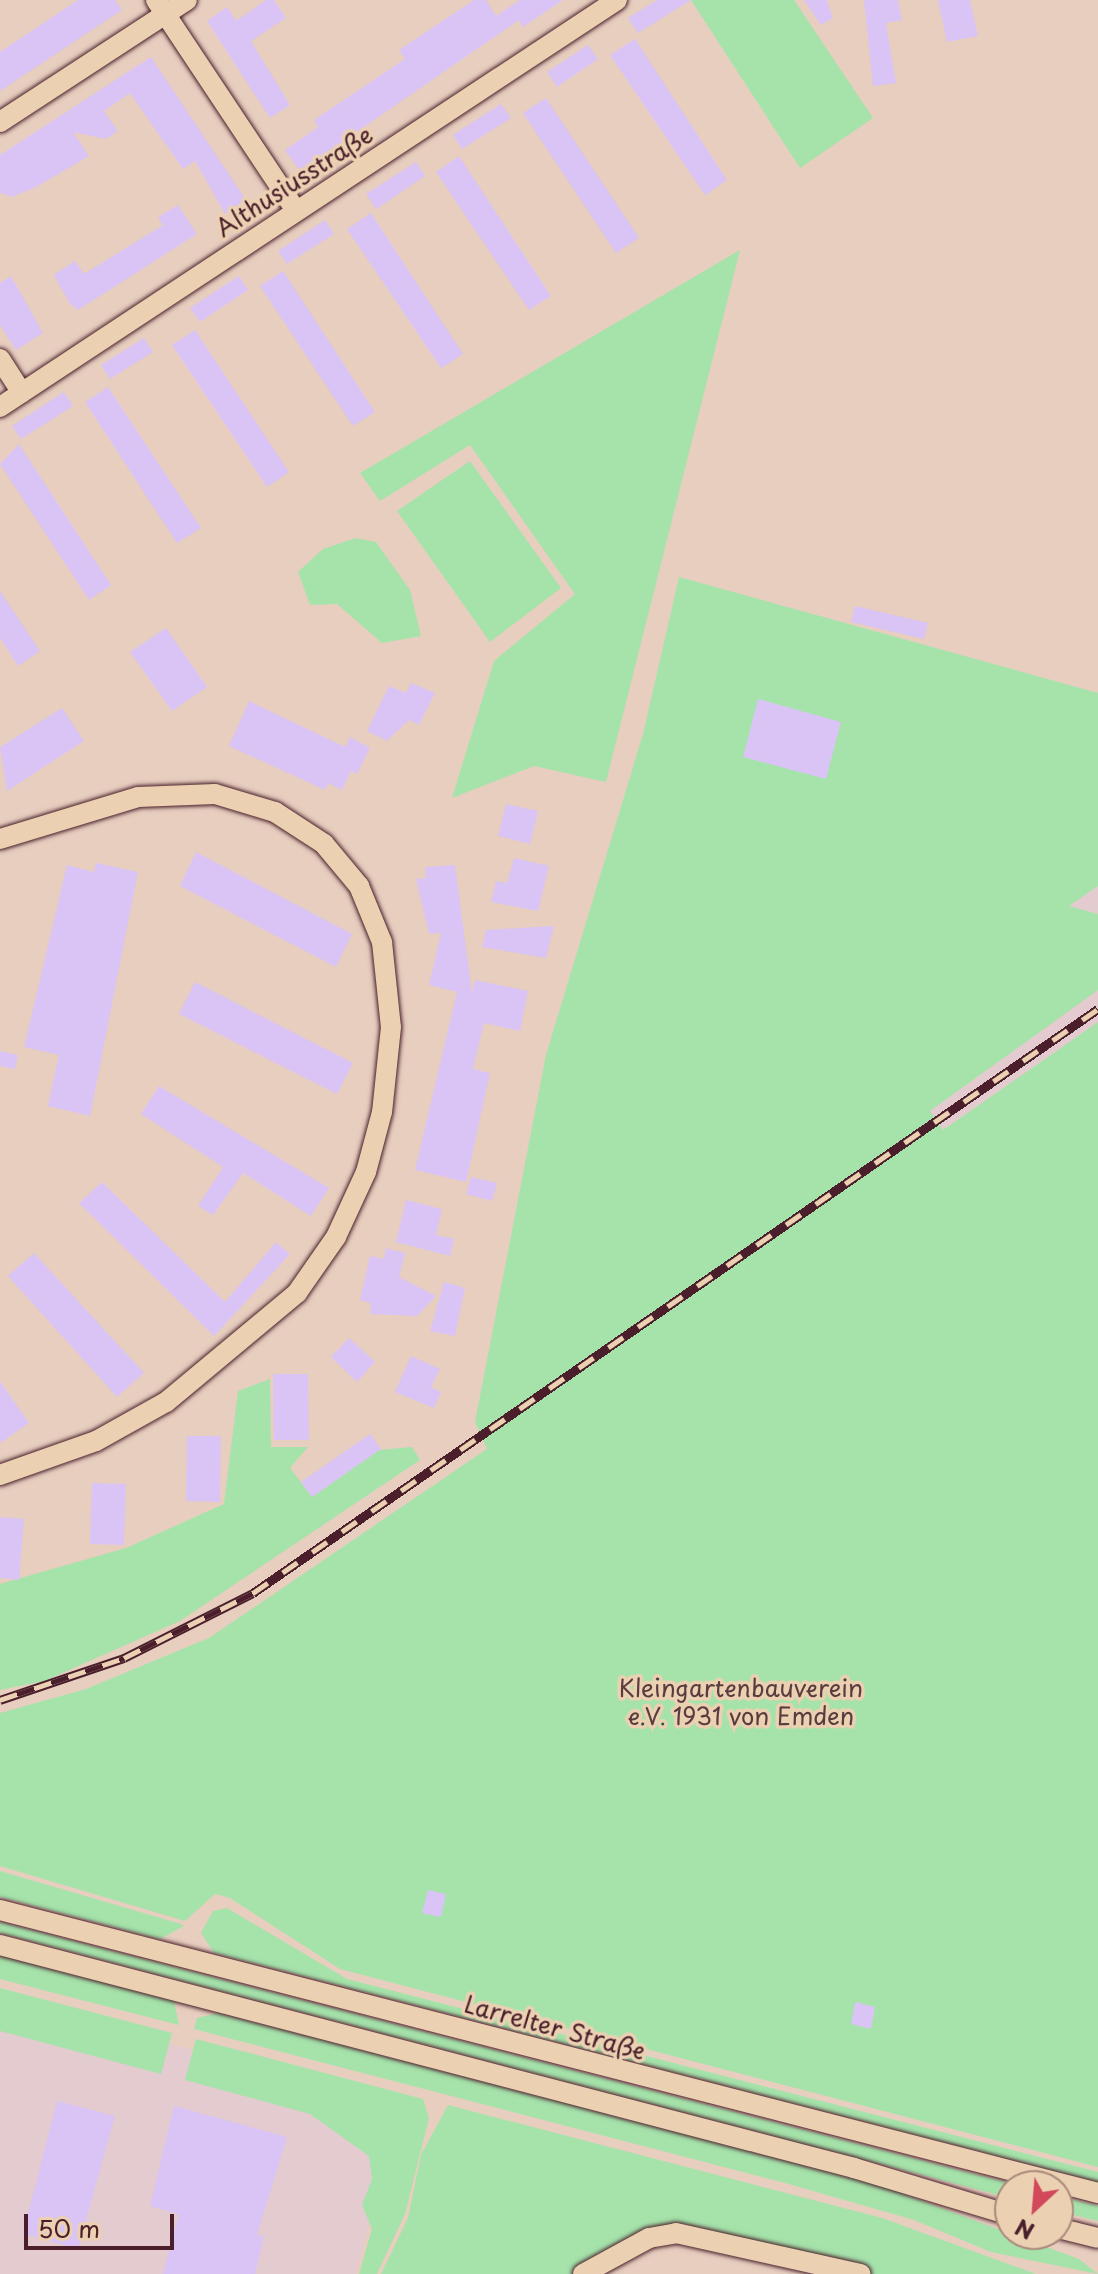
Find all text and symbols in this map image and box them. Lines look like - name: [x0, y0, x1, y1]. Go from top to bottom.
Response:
- street label: Althusiusstraße: [210, 120, 378, 242]
- park label: Kleingartenbauverein e.V. 1931 von Emden: [619, 1674, 863, 1730]
- street label: Larrelter Straße: [460, 1989, 650, 2065]
- north arrow: [994, 2170, 1074, 2250]
- scale bar: [28, 2198, 178, 2248]
- text: 50 m: [38, 2210, 100, 2246]
- text: N: [1009, 2212, 1039, 2249]

